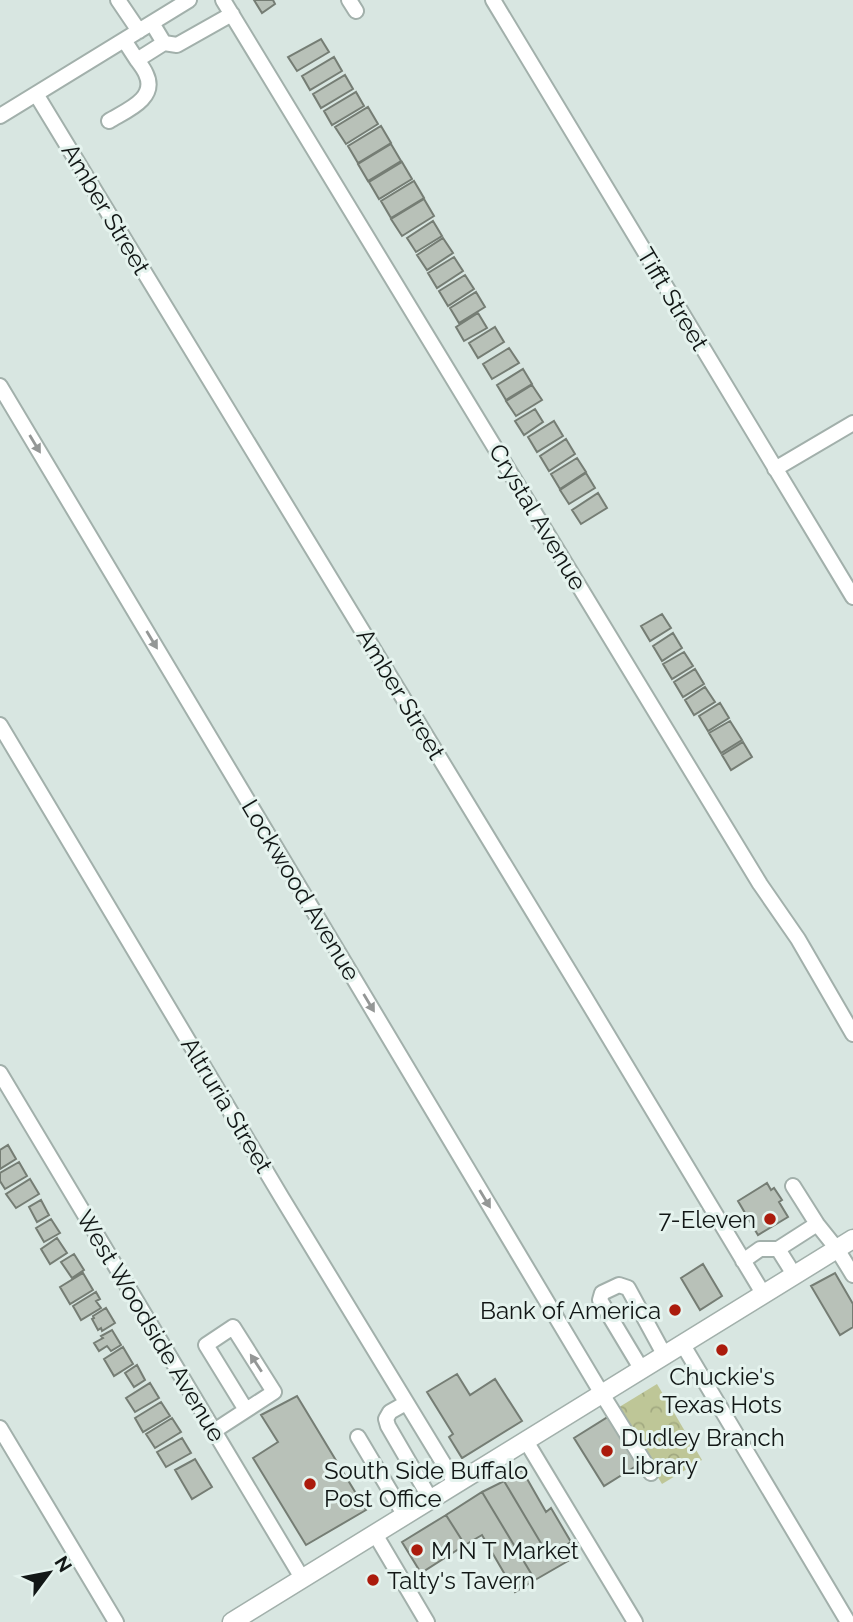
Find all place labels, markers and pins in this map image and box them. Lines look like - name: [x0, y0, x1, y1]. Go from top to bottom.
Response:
- place label: 7-Eleven: [658, 1205, 756, 1234]
- marker: 7-Eleven: [762, 1211, 778, 1227]
- place label: Bank of America: [480, 1296, 661, 1325]
- marker: Bank of America: [667, 1302, 683, 1318]
- marker: Chuckie's Texas Hots: [714, 1342, 730, 1358]
- place label: Chuckie's Texas Hots: [662, 1362, 782, 1419]
- place label: Dudley Branch Library: [621, 1423, 785, 1480]
- marker: Dudley Branch Library: [599, 1443, 615, 1459]
- place label: South Side Buffalo Post Office: [324, 1456, 528, 1513]
- marker: South Side Buffalo Post Office: [302, 1476, 318, 1492]
- place label: M N T Market: [431, 1536, 579, 1565]
- marker: M N T Market: [409, 1542, 425, 1558]
- place label: Talty's Tavern: [387, 1566, 535, 1595]
- marker: Talty's Tavern: [365, 1572, 381, 1588]

